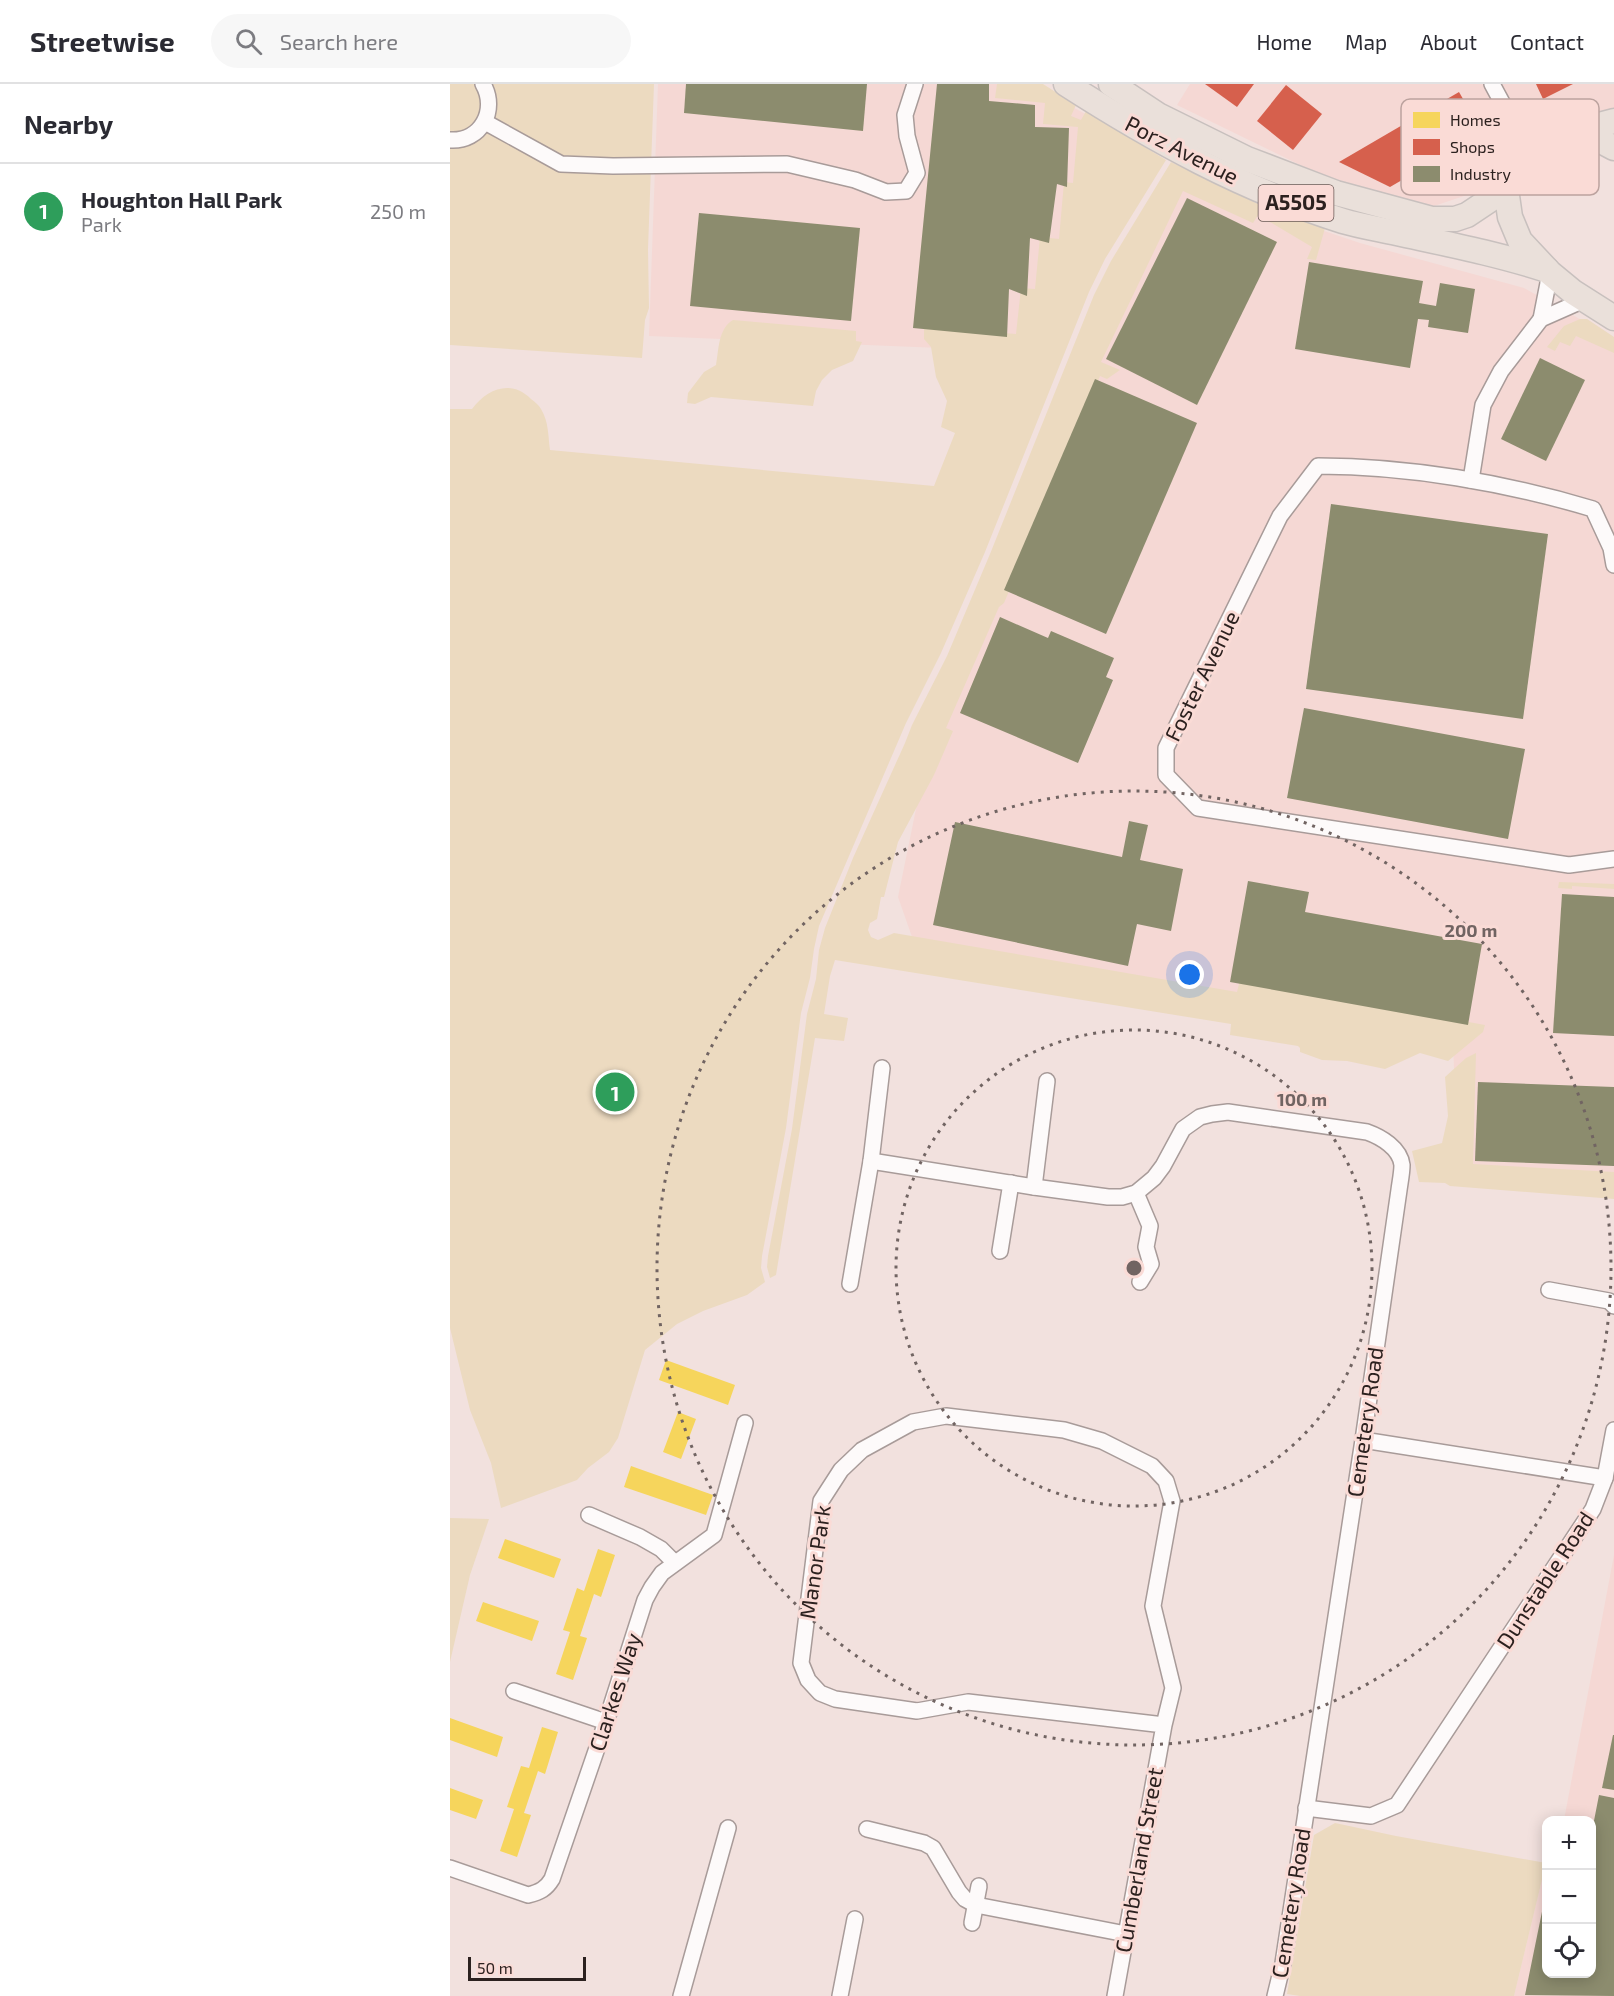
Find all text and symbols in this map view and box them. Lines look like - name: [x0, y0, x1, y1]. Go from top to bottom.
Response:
- search box: [211, 14, 631, 68]
- text: Streetwise: [30, 24, 175, 58]
- icon: search: [232, 25, 265, 58]
- text: Search here: [280, 28, 398, 54]
- text: Home: [1256, 29, 1312, 54]
- text: Map: [1345, 29, 1387, 54]
- text: About: [1420, 29, 1477, 54]
- text: Contact: [1510, 29, 1584, 54]
- legend: [1401, 99, 1599, 195]
- text: Nearby: [24, 108, 113, 139]
- street label: Porz Avenue: [1122, 109, 1243, 189]
- text: Homes: [1450, 110, 1501, 129]
- text: Shops: [1450, 137, 1495, 156]
- text: Industry: [1450, 164, 1511, 183]
- road number: A5505: [1258, 185, 1334, 221]
- text: Houghton Hall Park: [81, 186, 282, 212]
- text: 1: [39, 199, 48, 223]
- text: 250 m: [370, 199, 426, 223]
- text: Park: [81, 212, 122, 236]
- street label: Foster Avenue: [1158, 606, 1244, 745]
- text: 200 m: [1445, 919, 1497, 941]
- your location: [1175, 960, 1204, 989]
- pin: 1: [596, 1070, 634, 1114]
- text: 100 m: [1277, 1088, 1327, 1110]
- centre of rings: [1124, 1258, 1144, 1278]
- street label: Cemetery Road: [1341, 1345, 1387, 1499]
- street label: Manor Park: [793, 1503, 835, 1621]
- street label: Dunstable Road: [1490, 1506, 1598, 1653]
- street label: Clarkes Way: [583, 1629, 645, 1754]
- street label: Cumberland Street: [1109, 1765, 1167, 1954]
- map controls: [1542, 1816, 1596, 1978]
- button: +: [1542, 1816, 1596, 1870]
- street label: Cemetery Road: [1265, 1826, 1315, 1980]
- button: −: [1542, 1870, 1596, 1924]
- button: locate: [1542, 1924, 1596, 1978]
- scale bar: [468, 1954, 586, 1982]
- text: 50 m: [477, 1958, 513, 1977]

